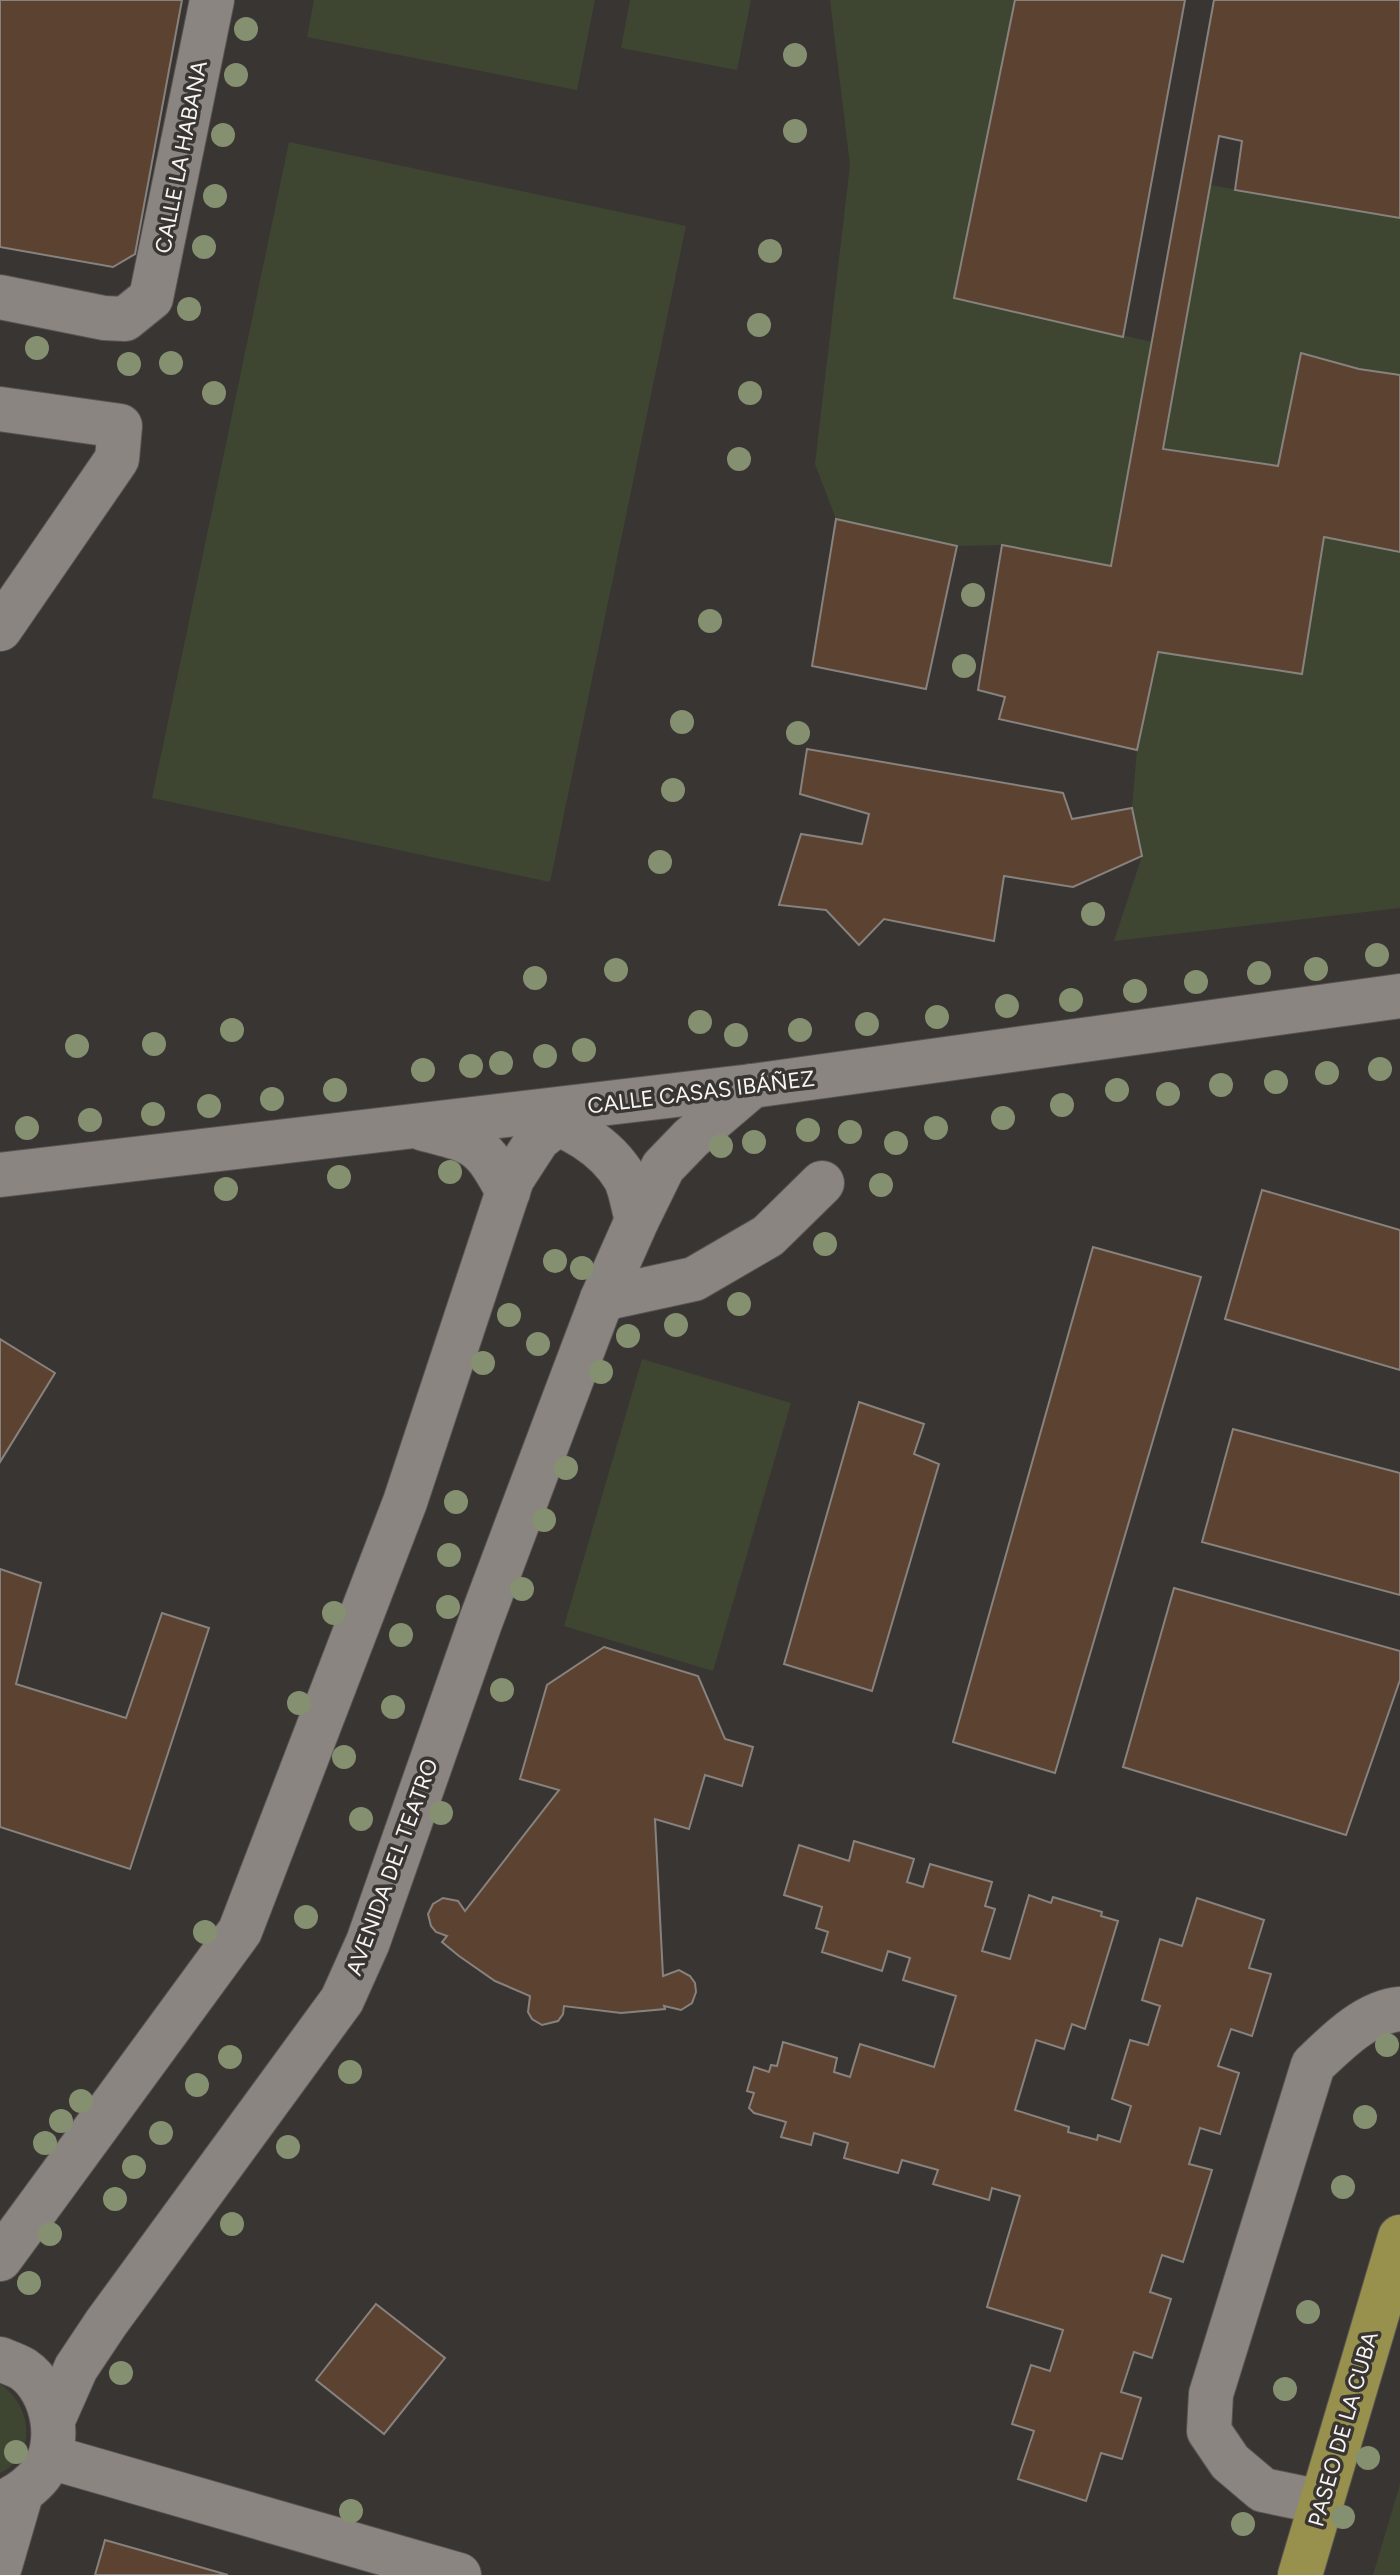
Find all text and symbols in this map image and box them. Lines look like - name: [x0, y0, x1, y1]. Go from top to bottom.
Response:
- street label: CALLE LA HABANA: [149, 58, 213, 256]
- street label: CALLE CASAS IBÁÑEZ: [586, 1065, 816, 1119]
- street label: AVENIDA DEL TEATRO: [340, 1755, 444, 1979]
- street label: PASEO DE LA CUBA: [1302, 2328, 1384, 2530]

